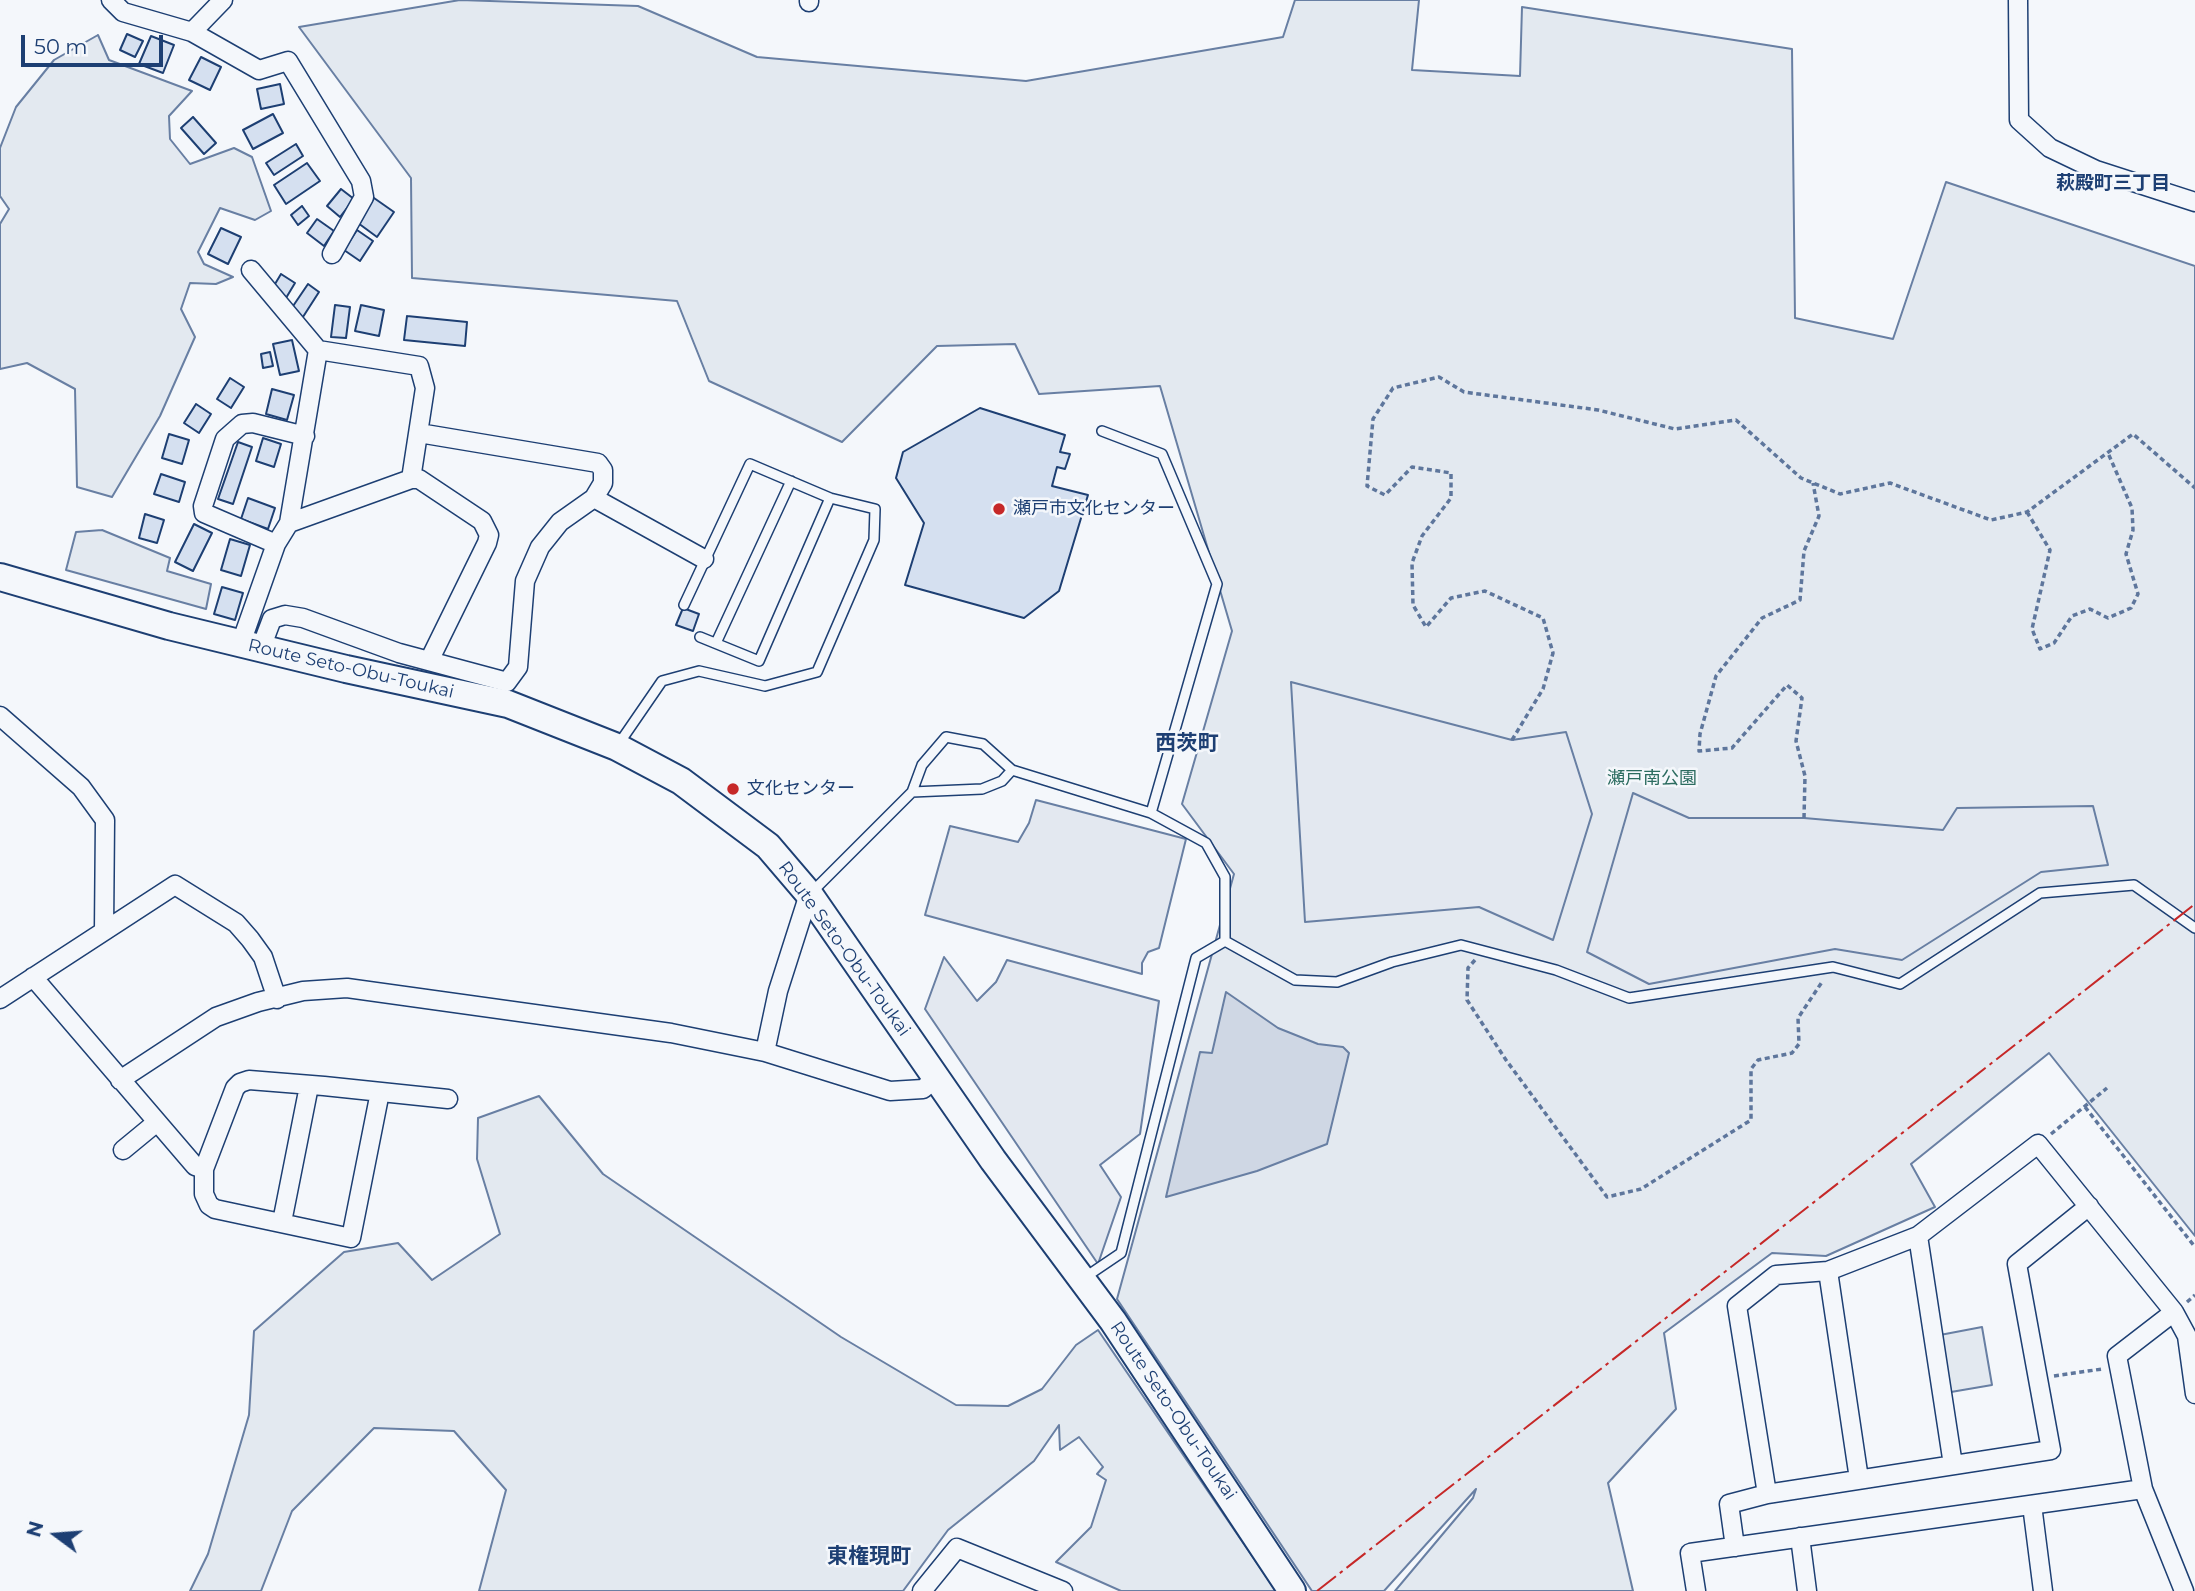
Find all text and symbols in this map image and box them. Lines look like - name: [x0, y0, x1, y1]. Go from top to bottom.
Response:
- scale bar: [24, 21, 166, 65]
- text: 50 m: [34, 34, 88, 59]
- district label: 萩殿町三丁目: [2056, 172, 2170, 194]
- place label: 瀬戸市文化センター: [1013, 498, 1175, 520]
- marker: 瀬戸市文化センター: [991, 501, 1007, 517]
- street label: Route Seto-Obu-Toukai: [246, 635, 456, 703]
- district label: 西茨町: [1156, 731, 1218, 757]
- park label: 瀬戸南公園: [1607, 768, 1697, 790]
- place label: 文化センター: [747, 778, 855, 800]
- marker: 文化センター: [725, 781, 741, 797]
- street label: Route Seto-Obu-Toukai: [773, 857, 915, 1041]
- street label: Route Seto-Obu-Toukai: [1105, 1318, 1241, 1504]
- north arrow: [21, 1500, 91, 1570]
- text: N: [22, 1519, 49, 1540]
- district label: 東権現町: [827, 1544, 911, 1570]

